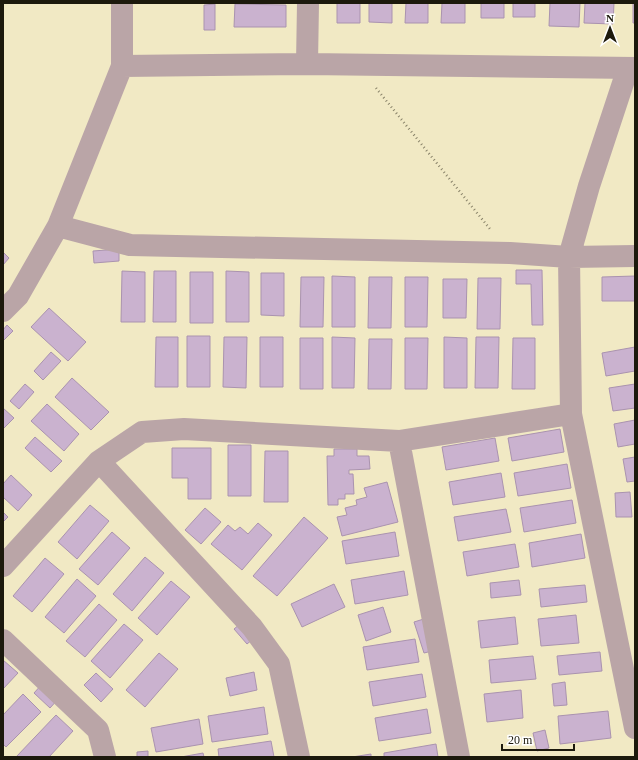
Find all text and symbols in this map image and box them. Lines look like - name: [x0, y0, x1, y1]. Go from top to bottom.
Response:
- north arrow: [590, 8, 630, 48]
- text: N: [606, 12, 614, 24]
- scale bar: [502, 726, 574, 752]
- text: 20 m: [508, 733, 533, 747]

